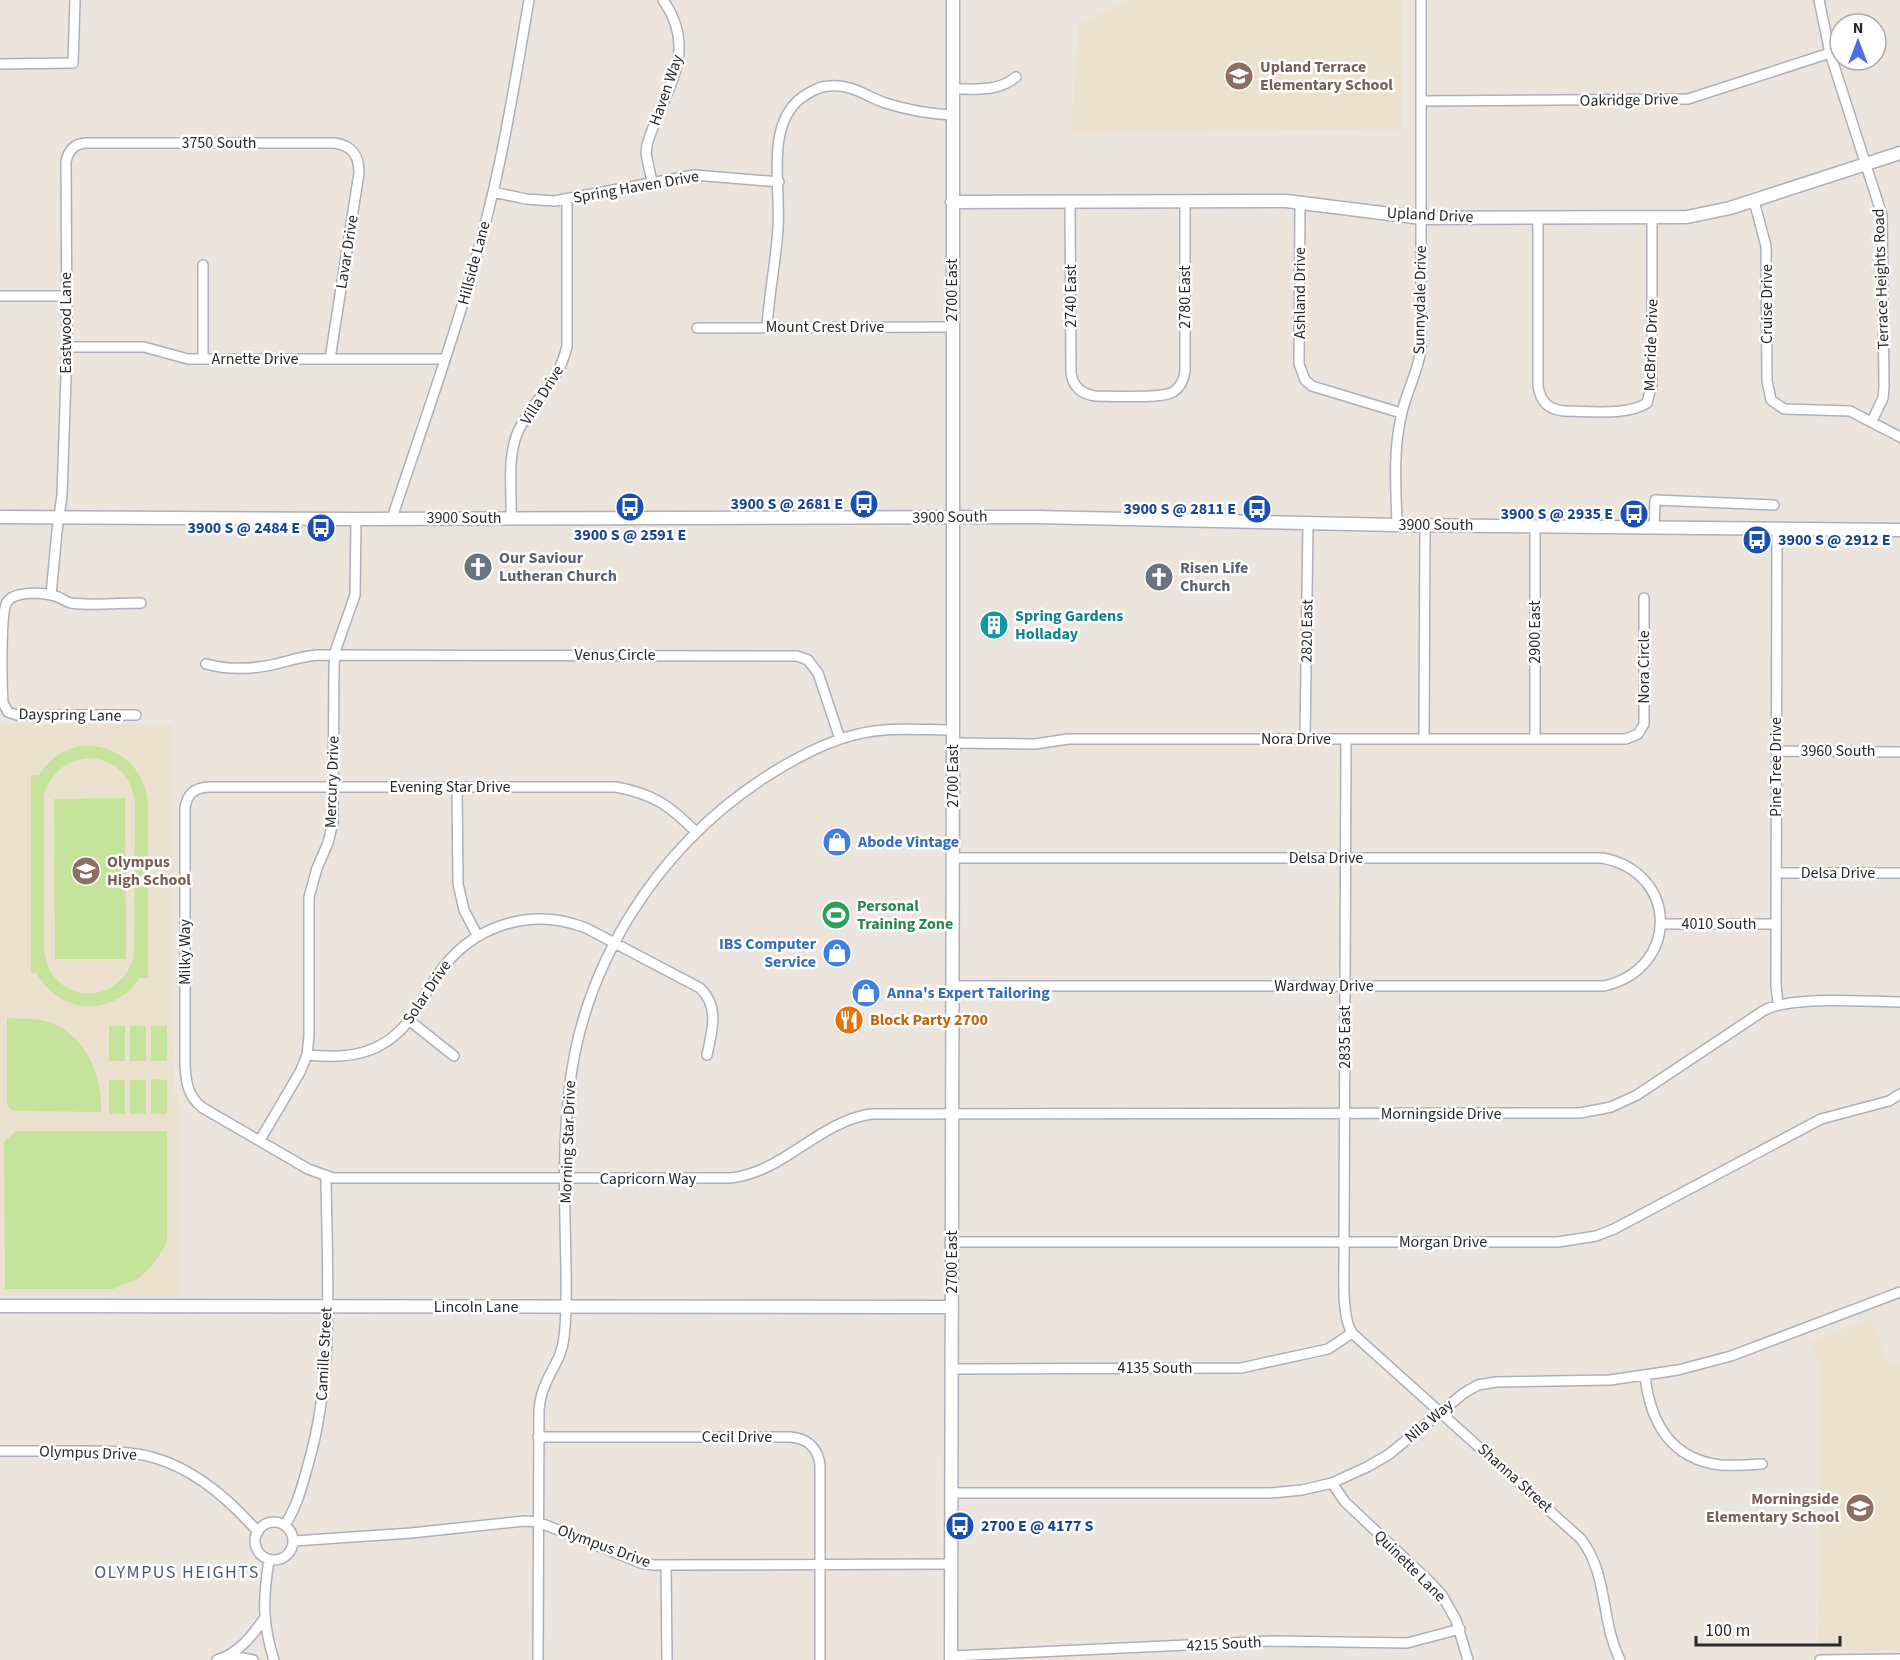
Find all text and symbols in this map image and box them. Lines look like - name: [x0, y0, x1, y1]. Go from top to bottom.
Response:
- north arrow: [1828, 12, 1888, 72]
- text: N: [1853, 17, 1863, 39]
- street label: Haven Way: [644, 51, 689, 128]
- place label: Upland Terrace Elementary School: [1260, 56, 1393, 96]
- school or university icon: Upland Terrace Elementary School: [1223, 60, 1255, 92]
- street label: Oakridge Drive: [1579, 88, 1679, 112]
- street label: 3750 South: [181, 132, 257, 154]
- street label: Spring Haven Drive: [571, 165, 701, 209]
- street label: Upland Drive: [1386, 202, 1474, 228]
- street label: Terrace Heights Road: [1868, 208, 1894, 350]
- street label: Lavar Drive: [330, 213, 364, 291]
- street label: Hillside Lane: [452, 219, 496, 307]
- street label: Sunnydale Drive: [1408, 245, 1432, 355]
- street label: Ashland Drive: [1289, 247, 1311, 339]
- street label: 2700 East: [941, 258, 963, 322]
- street label: 2740 East: [1060, 264, 1082, 328]
- street label: Cruise Drive: [1756, 264, 1778, 344]
- street label: 2780 East: [1174, 265, 1196, 329]
- street label: Eastwood Lane: [55, 272, 77, 374]
- street label: McBride Drive: [1638, 298, 1664, 392]
- street label: Mount Crest Drive: [766, 316, 884, 338]
- street label: Arnette Drive: [212, 348, 298, 370]
- street label: Villa Drive: [515, 361, 569, 429]
- bus stop icon: 3900 S @ 2681 E: [848, 488, 880, 520]
- bus stop icon: 3900 S @ 2591 E: [614, 491, 646, 523]
- place label: 3900 S @ 2681 E: [731, 493, 843, 515]
- bus stop icon: 3900 S @ 2811 E: [1241, 493, 1273, 525]
- place label: 3900 S @ 2811 E: [1124, 498, 1236, 520]
- bus stop icon: 3900 S @ 2935 E: [1618, 498, 1650, 530]
- place label: 3900 S @ 2935 E: [1501, 503, 1613, 525]
- street label: 3900 South: [912, 505, 988, 529]
- street label: 3900 South: [426, 507, 502, 529]
- bus stop icon: 3900 S @ 2484 E: [305, 512, 337, 544]
- street label: 3900 South: [1398, 514, 1474, 536]
- place label: 3900 S @ 2484 E: [188, 517, 300, 539]
- place label: 3900 S @ 2591 E: [574, 524, 686, 546]
- bus stop icon: 3900 S @ 2912 E: [1741, 524, 1773, 556]
- place label: 3900 S @ 2912 E: [1778, 529, 1890, 551]
- place label: Our Saviour Lutheran Church: [499, 547, 617, 587]
- church icon: Our Saviour Lutheran Church: [462, 551, 494, 583]
- place label: Risen Life Church: [1180, 557, 1248, 597]
- church icon: Risen Life Church: [1143, 561, 1175, 593]
- street label: 2820 East: [1295, 599, 1319, 663]
- street label: 2900 East: [1524, 600, 1546, 664]
- place label: Spring Gardens Holladay: [1015, 605, 1123, 645]
- building icon: Spring Gardens Holladay: [978, 609, 1010, 641]
- street label: Nora Circle: [1633, 630, 1655, 704]
- street label: Venus Circle: [574, 644, 656, 666]
- street label: Dayspring Lane: [18, 703, 122, 727]
- street label: Pine Tree Drive: [1765, 717, 1787, 817]
- street label: Nora Drive: [1261, 728, 1331, 750]
- street label: Mercury Drive: [319, 735, 345, 828]
- street label: 3960 South: [1800, 740, 1876, 762]
- street label: 2700 East: [942, 744, 964, 808]
- street label: Evening Star Drive: [389, 776, 511, 798]
- shop icon: Abode Vintage: [821, 826, 853, 858]
- place label: Abode Vintage: [857, 831, 959, 853]
- street label: Delsa Drive: [1289, 847, 1363, 869]
- place label: Olympus High School: [107, 851, 191, 891]
- school or university icon: Olympus High School: [70, 855, 102, 887]
- street label: Delsa Drive: [1801, 862, 1875, 884]
- place label: Personal Training Zone: [857, 895, 953, 935]
- sports icon: Personal Training Zone: [820, 899, 852, 931]
- street label: 4010 South: [1681, 913, 1757, 935]
- street label: Milky Way: [174, 918, 196, 985]
- place label: IBS Computer Service: [719, 933, 817, 973]
- shop icon: IBS Computer Service: [821, 937, 853, 969]
- street label: Solar Drive: [398, 956, 457, 1028]
- street label: Wardway Drive: [1274, 975, 1374, 997]
- shop icon: Anna's Expert Tailoring: [850, 977, 882, 1009]
- place label: Anna's Expert Tailoring: [886, 982, 1050, 1004]
- restaurant icon: Block Party 2700: [833, 1004, 865, 1036]
- street label: 2835 East: [1334, 1005, 1356, 1069]
- place label: Block Party 2700: [870, 1009, 988, 1031]
- street label: Morning Star Drive: [555, 1080, 581, 1204]
- street label: Morningside Drive: [1381, 1103, 1501, 1125]
- street label: Capricorn Way: [600, 1168, 697, 1190]
- street label: 2700 East: [941, 1230, 963, 1294]
- street label: Morgan Drive: [1399, 1231, 1487, 1253]
- street label: Lincoln Lane: [434, 1296, 518, 1318]
- street label: Camille Street: [311, 1306, 337, 1401]
- street label: 4135 South: [1117, 1357, 1193, 1379]
- street label: Nila Way: [1400, 1394, 1458, 1448]
- street label: Cecil Drive: [702, 1426, 772, 1448]
- street label: Shanna Street: [1473, 1438, 1558, 1518]
- street label: Olympus Drive: [39, 1440, 137, 1466]
- place label: Morningside Elementary School: [1706, 1488, 1839, 1528]
- school or university icon: Morningside Elementary School: [1844, 1492, 1876, 1524]
- bus stop icon: 2700 E @ 4177 S: [944, 1510, 976, 1542]
- place label: 2700 E @ 4177 S: [981, 1515, 1094, 1537]
- street label: Olympus Drive: [554, 1519, 654, 1573]
- street label: Quinette Lane: [1369, 1525, 1451, 1607]
- district label: OLYMPUS HEIGHTS: [94, 1560, 260, 1585]
- scale bar: [1696, 1609, 1840, 1647]
- text: 100 m: [1705, 1618, 1750, 1643]
- street label: 4215 South: [1186, 1631, 1262, 1657]

